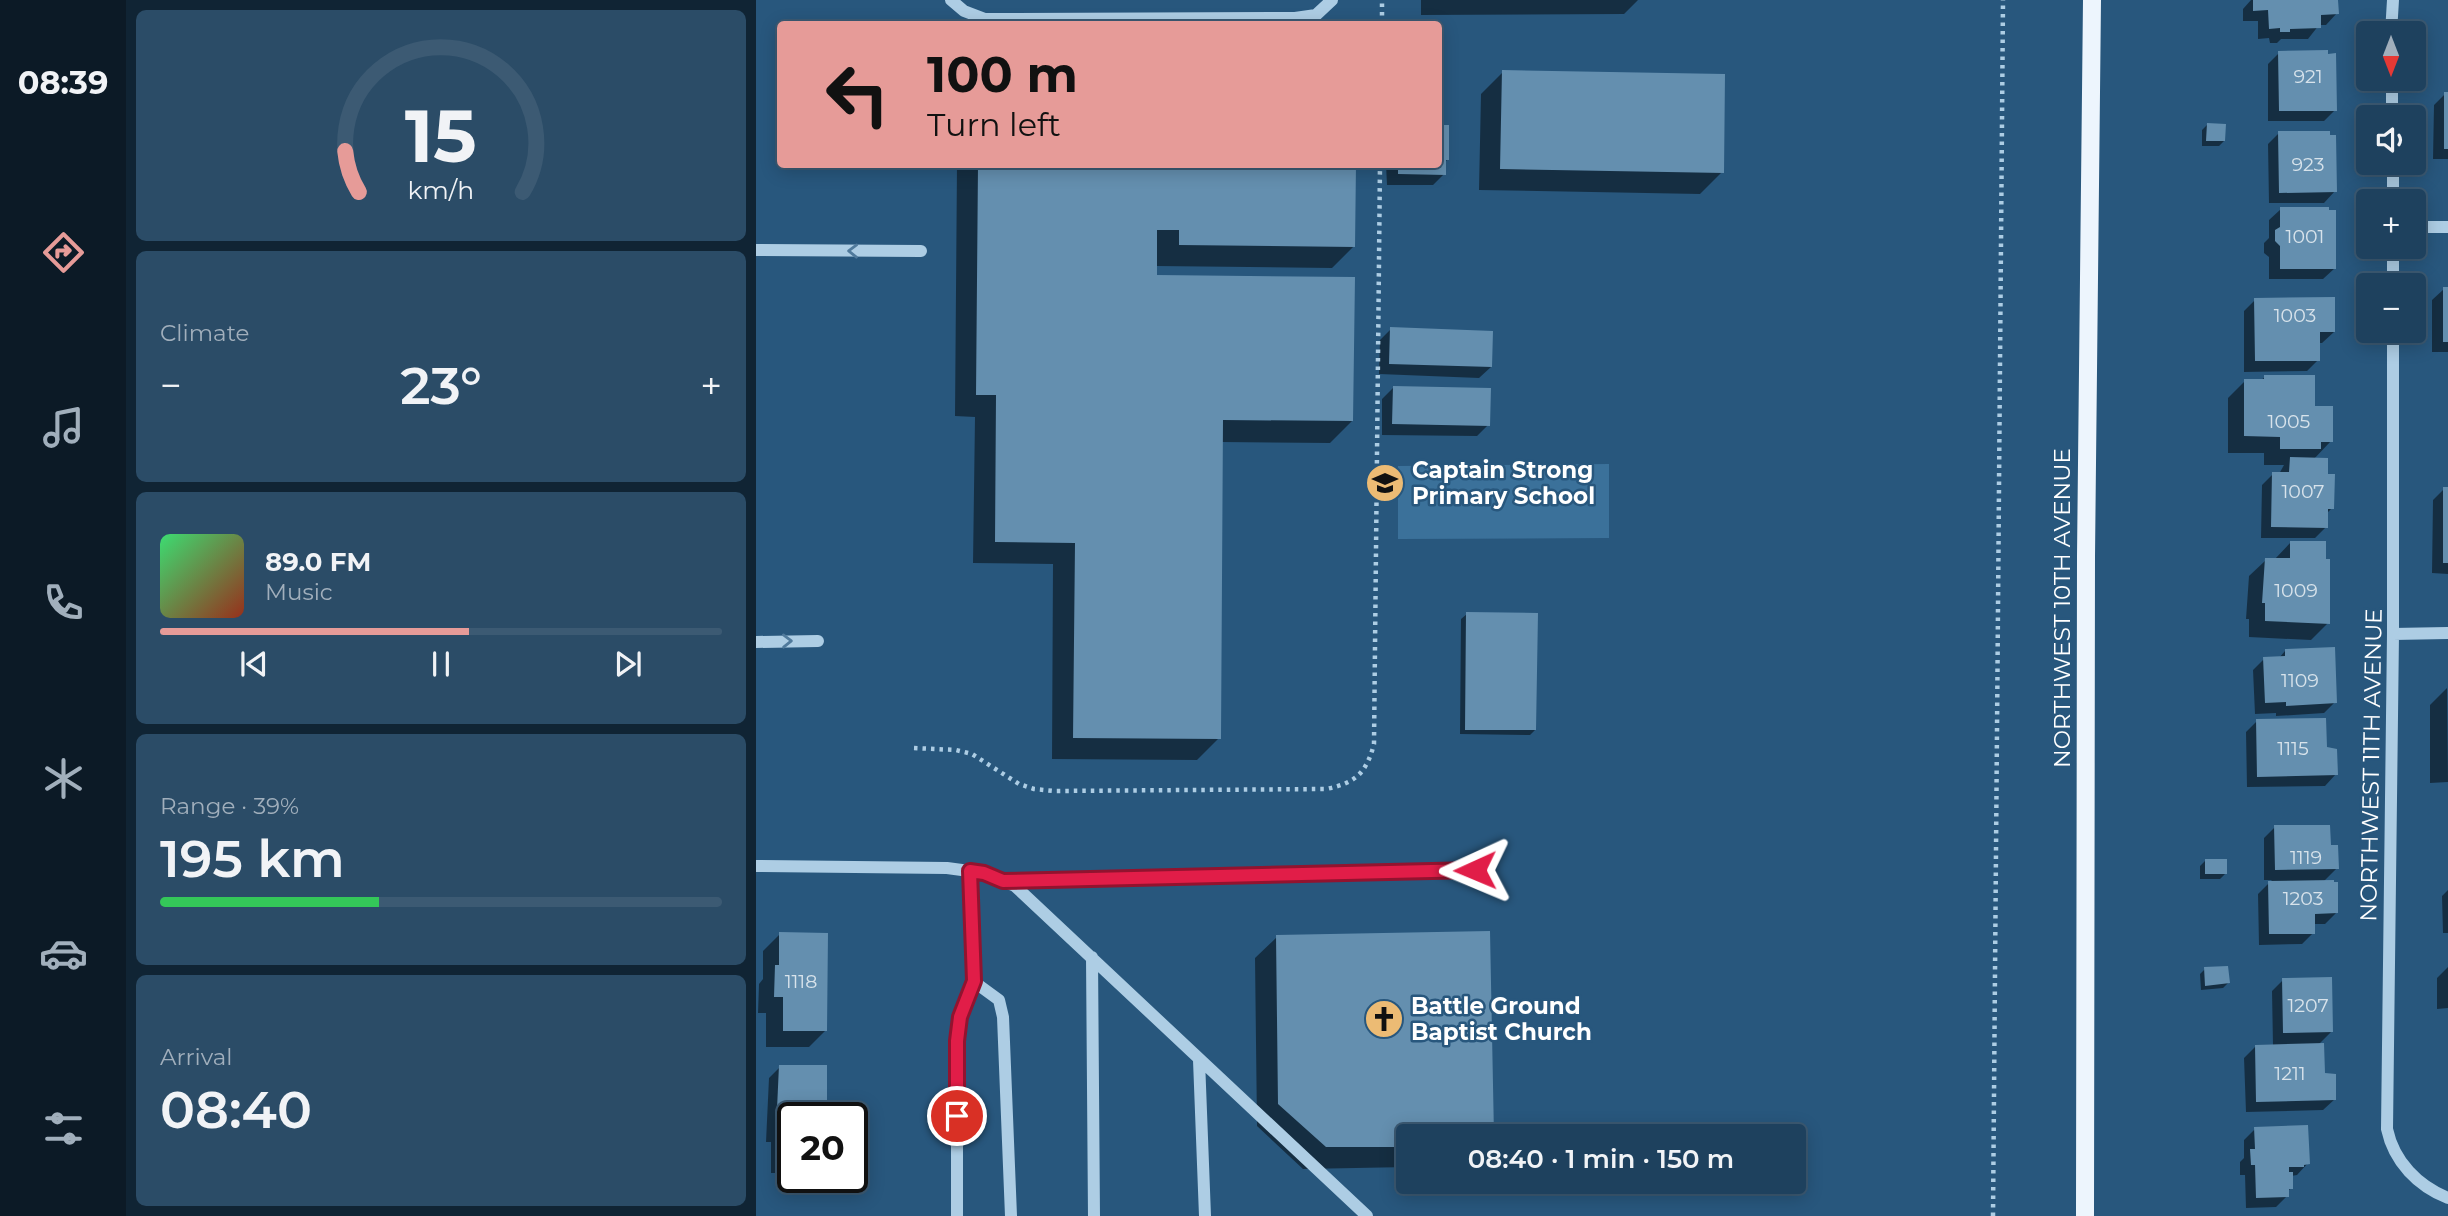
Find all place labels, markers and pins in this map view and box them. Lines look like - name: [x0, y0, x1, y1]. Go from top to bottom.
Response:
- place label: Captain Strong Primary School: [1412, 456, 1595, 510]
- school or university icon: Captain Strong Primary School: [1364, 462, 1406, 504]
- place label: Battle Ground Baptist Church: [1411, 992, 1592, 1046]
- church icon: Battle Ground Baptist Church: [1363, 998, 1405, 1040]
- pin: [927, 1086, 987, 1146]

